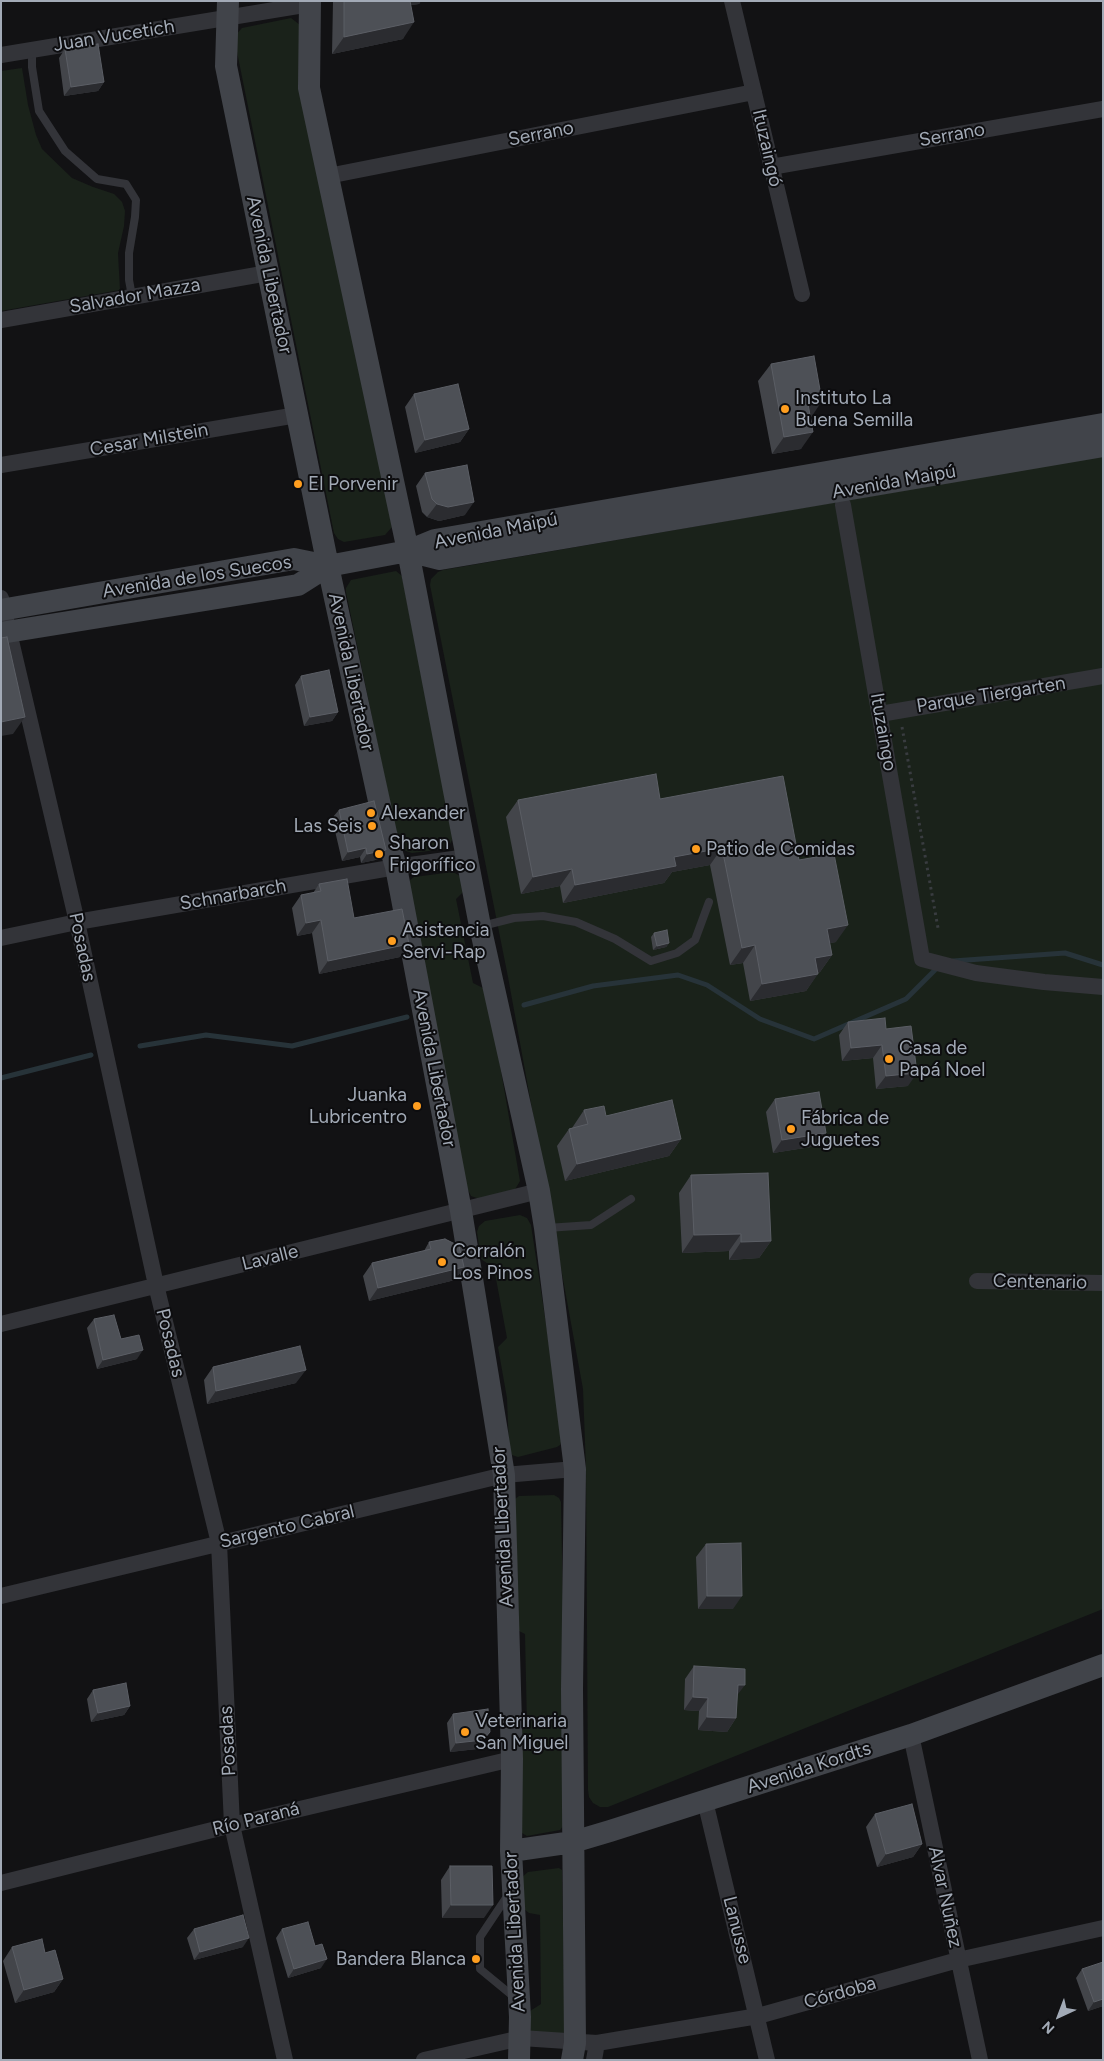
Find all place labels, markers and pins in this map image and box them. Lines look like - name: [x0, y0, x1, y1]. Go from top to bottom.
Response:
- place label: Instituto La Buena Semilla: [795, 387, 913, 431]
- marker: Instituto La Buena Semilla: [779, 403, 791, 415]
- place label: El Porvenir: [308, 473, 398, 495]
- marker: El Porvenir: [292, 478, 304, 490]
- place label: Alexander: [381, 802, 465, 824]
- marker: Alexander: [365, 807, 377, 819]
- place label: Las Seis: [294, 815, 362, 837]
- marker: Las Seis: [366, 820, 378, 832]
- place label: Sharon Frigorífico: [389, 832, 476, 876]
- place label: Patio de Comidas: [706, 838, 855, 860]
- marker: Patio de Comidas: [690, 843, 702, 855]
- marker: Sharon Frigorífico: [373, 848, 385, 860]
- place label: Asistencia Servi-Rap: [402, 919, 489, 963]
- marker: Asistencia Servi-Rap: [386, 935, 398, 947]
- place label: Casa de Papá Noel: [899, 1037, 985, 1081]
- marker: Casa de Papá Noel: [883, 1053, 895, 1065]
- place label: Juanka Lubricentro: [309, 1084, 407, 1128]
- marker: Juanka Lubricentro: [411, 1100, 423, 1112]
- place label: Fábrica de Juguetes: [801, 1107, 889, 1151]
- marker: Fábrica de Juguetes: [785, 1123, 797, 1135]
- place label: Corralón Los Pinos: [452, 1240, 532, 1284]
- marker: Corralón Los Pinos: [436, 1256, 448, 1268]
- place label: Veterinaria San Miguel: [475, 1710, 568, 1754]
- marker: Veterinaria San Miguel: [459, 1726, 471, 1738]
- place label: Bandera Blanca: [336, 1948, 466, 1970]
- marker: Bandera Blanca: [470, 1953, 482, 1965]

